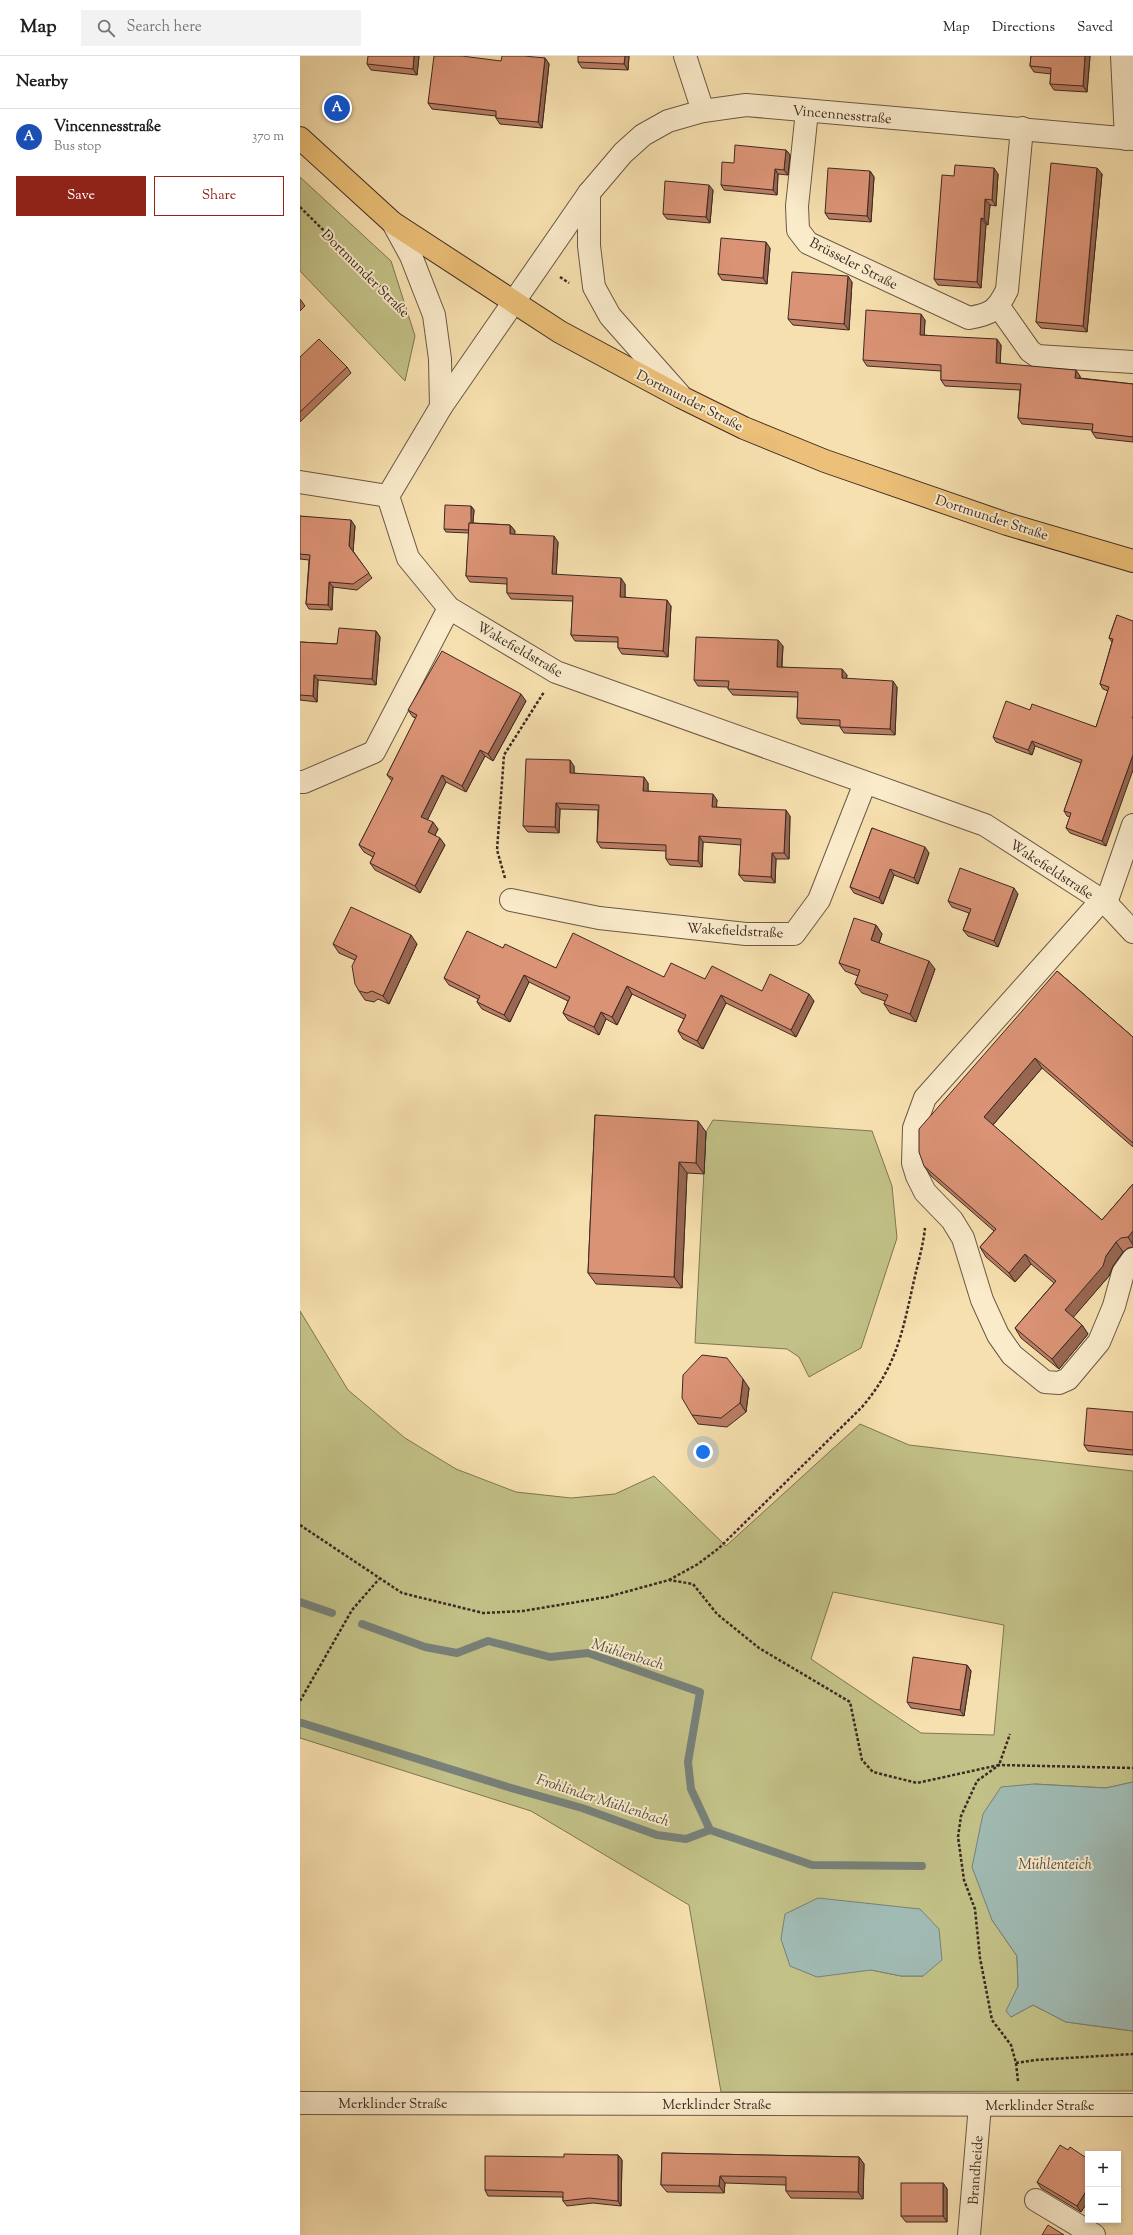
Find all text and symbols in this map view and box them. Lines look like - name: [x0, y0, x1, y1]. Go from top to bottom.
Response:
- search box: [81, 10, 361, 46]
- text: Map: [20, 14, 57, 41]
- icon: search: [95, 17, 117, 39]
- text: Search here: [127, 17, 202, 38]
- text: Map: [943, 18, 970, 38]
- text: Directions: [992, 18, 1055, 38]
- text: Saved: [1077, 18, 1113, 38]
- text: Nearby: [16, 70, 68, 94]
- pin: A: [324, 93, 350, 123]
- street label: Vincennesstraße: [791, 102, 892, 130]
- text: Vincennesstraße: [54, 117, 161, 138]
- text: A: [24, 128, 34, 146]
- text: 370 m: [252, 128, 284, 146]
- text: Bus stop: [54, 138, 101, 156]
- button: Save: [16, 176, 146, 216]
- button: Share: [154, 176, 284, 216]
- street label: Dortmunder Straße: [316, 226, 413, 323]
- street label: Brüsseler Straße: [805, 234, 901, 296]
- street label: Dortmunder Straße: [632, 366, 746, 437]
- street label: Dortmunder Straße: [932, 491, 1050, 547]
- street label: Wakefieldstraße: [472, 618, 566, 684]
- street label: Wakefieldstraße: [1005, 836, 1097, 905]
- street label: Wakefieldstraße: [686, 919, 784, 945]
- your location: [693, 1442, 713, 1462]
- water label: Mühlenbach: [589, 1634, 667, 1677]
- water label: Frohlinder Mühlenbach: [533, 1770, 673, 1833]
- water label: Mühlenteich: [1018, 1855, 1093, 1876]
- street label: Merklinder Straße: [338, 2095, 448, 2115]
- street label: Merklinder Straße: [662, 2096, 772, 2116]
- street label: Merklinder Straße: [985, 2097, 1095, 2117]
- street label: Brandheide: [965, 2135, 989, 2205]
- map controls: [1085, 2151, 1121, 2223]
- button: +: [1085, 2151, 1121, 2187]
- button: −: [1085, 2187, 1121, 2223]

